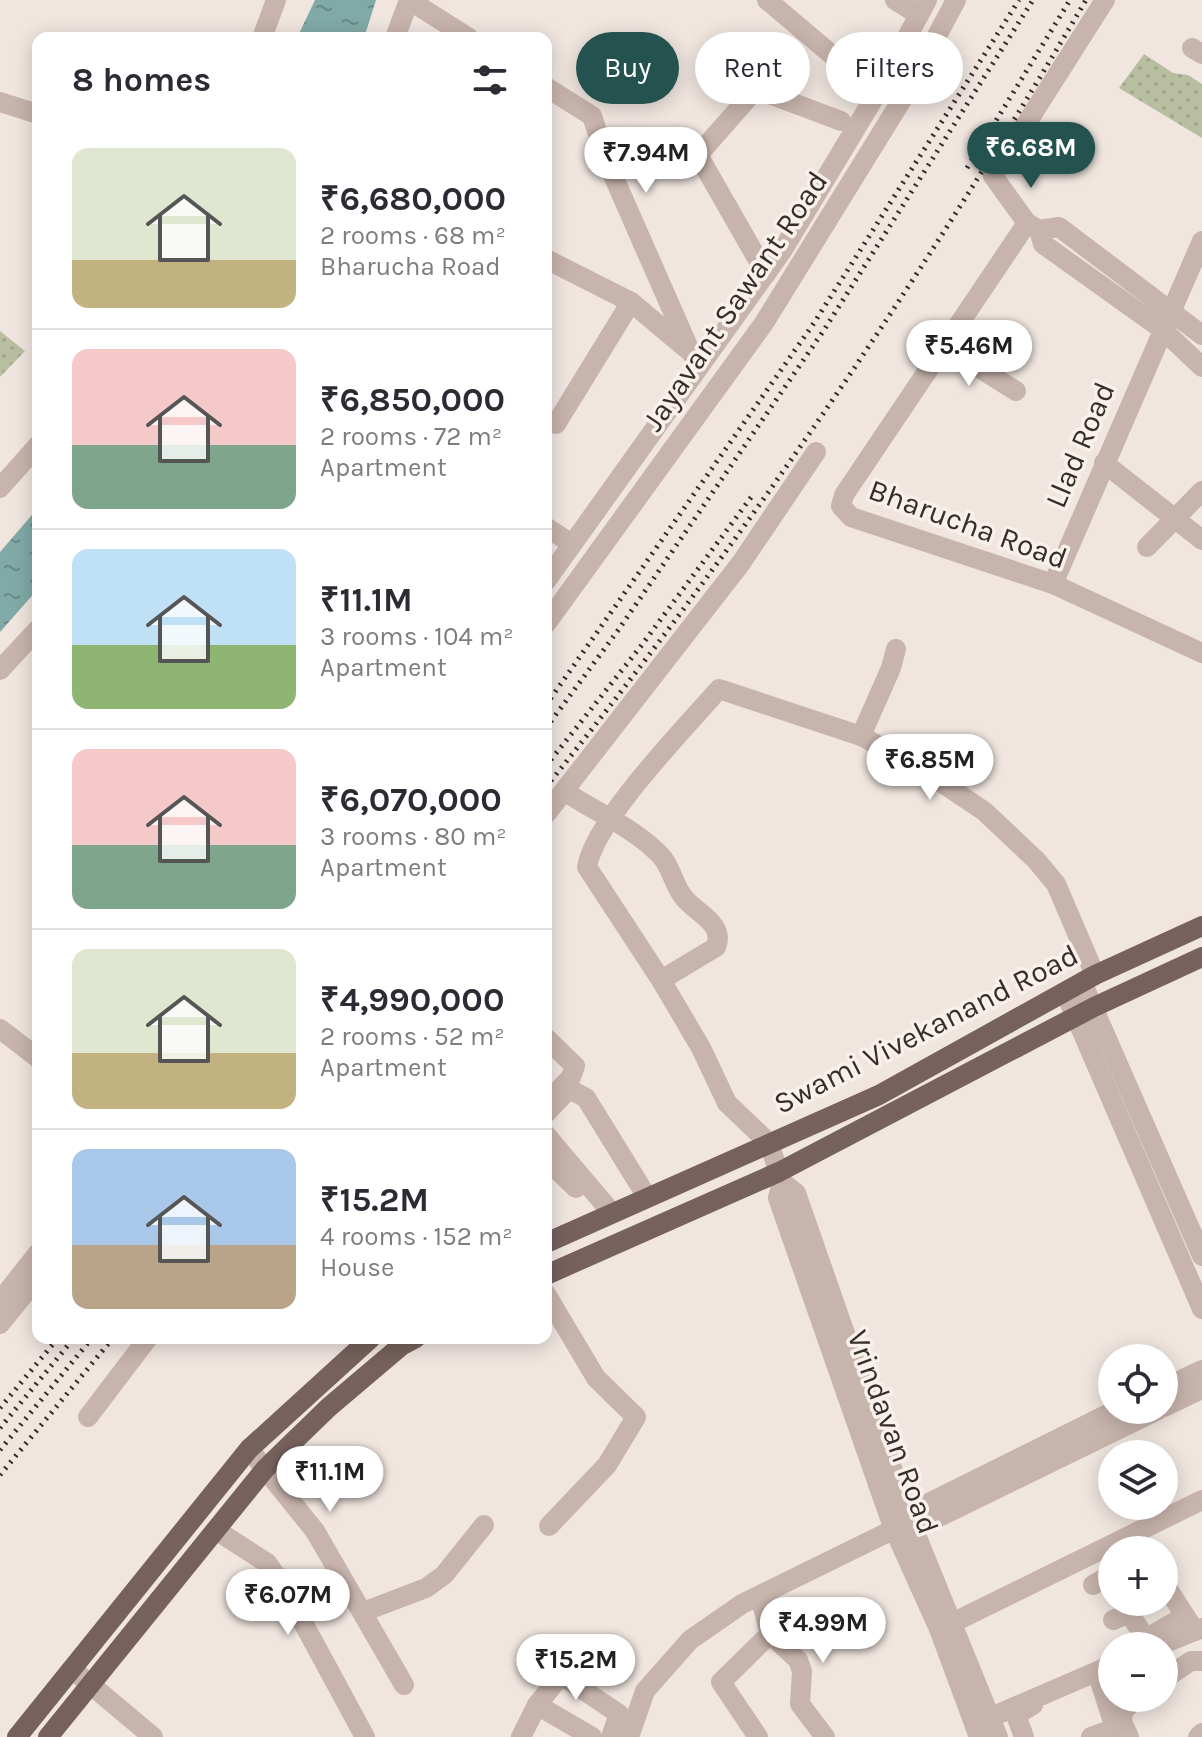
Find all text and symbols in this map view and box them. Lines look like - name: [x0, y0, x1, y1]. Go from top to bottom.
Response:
- chip: Buy: [576, 32, 679, 104]
- chip: Rent: [695, 32, 810, 104]
- chip: Filters: [826, 32, 963, 104]
- icon: filters: [468, 58, 512, 102]
- text: 8 homes: [72, 60, 211, 100]
- pin: ₹6.68M: [966, 122, 1096, 190]
- pin: ₹7.94M: [581, 127, 711, 195]
- text: ₹6.68M: [985, 132, 1077, 163]
- text: ₹7.94M: [602, 137, 690, 168]
- street label: Jayavant Sawant Road: [635, 164, 835, 438]
- text: ₹6,680,000: [320, 179, 506, 219]
- icon: home: [136, 180, 232, 276]
- text: 2 rooms · 68 m²: [320, 220, 506, 251]
- text: Bharucha Road: [320, 251, 501, 282]
- pin: ₹5.46M: [904, 320, 1034, 388]
- text: ₹5.46M: [924, 330, 1014, 361]
- street label: Llad Road: [1037, 377, 1123, 513]
- text: ₹6,850,000: [320, 380, 505, 420]
- icon: home: [136, 381, 232, 477]
- text: 2 rooms · 72 m²: [320, 421, 502, 452]
- text: Apartment: [320, 452, 447, 483]
- street label: Bharucha Road: [864, 471, 1072, 577]
- text: ₹11.1M: [320, 580, 413, 620]
- icon: home: [136, 581, 232, 677]
- text: 3 rooms · 104 m²: [320, 621, 514, 652]
- text: Apartment: [320, 652, 447, 683]
- pin: ₹6.85M: [865, 734, 995, 802]
- text: ₹6.85M: [885, 744, 975, 775]
- text: ₹6,070,000: [320, 780, 502, 820]
- icon: home: [136, 781, 232, 877]
- text: 3 rooms · 80 m²: [320, 821, 507, 852]
- text: Apartment: [320, 852, 447, 883]
- street label: Swami Vivekanand Road: [768, 936, 1084, 1122]
- text: ₹4,990,000: [320, 980, 504, 1020]
- icon: home: [136, 981, 232, 1077]
- text: 2 rooms · 52 m²: [320, 1021, 505, 1052]
- text: Apartment: [320, 1052, 447, 1083]
- text: ₹15.2M: [320, 1180, 429, 1220]
- icon: home: [136, 1181, 232, 1277]
- text: 4 rooms · 152 m²: [320, 1221, 513, 1252]
- text: House: [320, 1252, 394, 1283]
- street label: Vrindavan Road: [839, 1325, 947, 1539]
- map controls: [1098, 1344, 1178, 1712]
- button: locate: [1098, 1344, 1178, 1424]
- button: layers: [1098, 1440, 1178, 1520]
- pin: ₹11.1M: [265, 1446, 395, 1514]
- text: ₹11.1M: [294, 1456, 366, 1487]
- button: +: [1098, 1536, 1178, 1616]
- pin: ₹6.07M: [223, 1569, 353, 1637]
- text: ₹6.07M: [244, 1579, 332, 1610]
- pin: ₹4.99M: [758, 1597, 888, 1665]
- text: ₹4.99M: [778, 1607, 868, 1638]
- button: −: [1098, 1632, 1178, 1712]
- pin: ₹15.2M: [511, 1634, 641, 1702]
- text: ₹15.2M: [534, 1644, 618, 1675]

